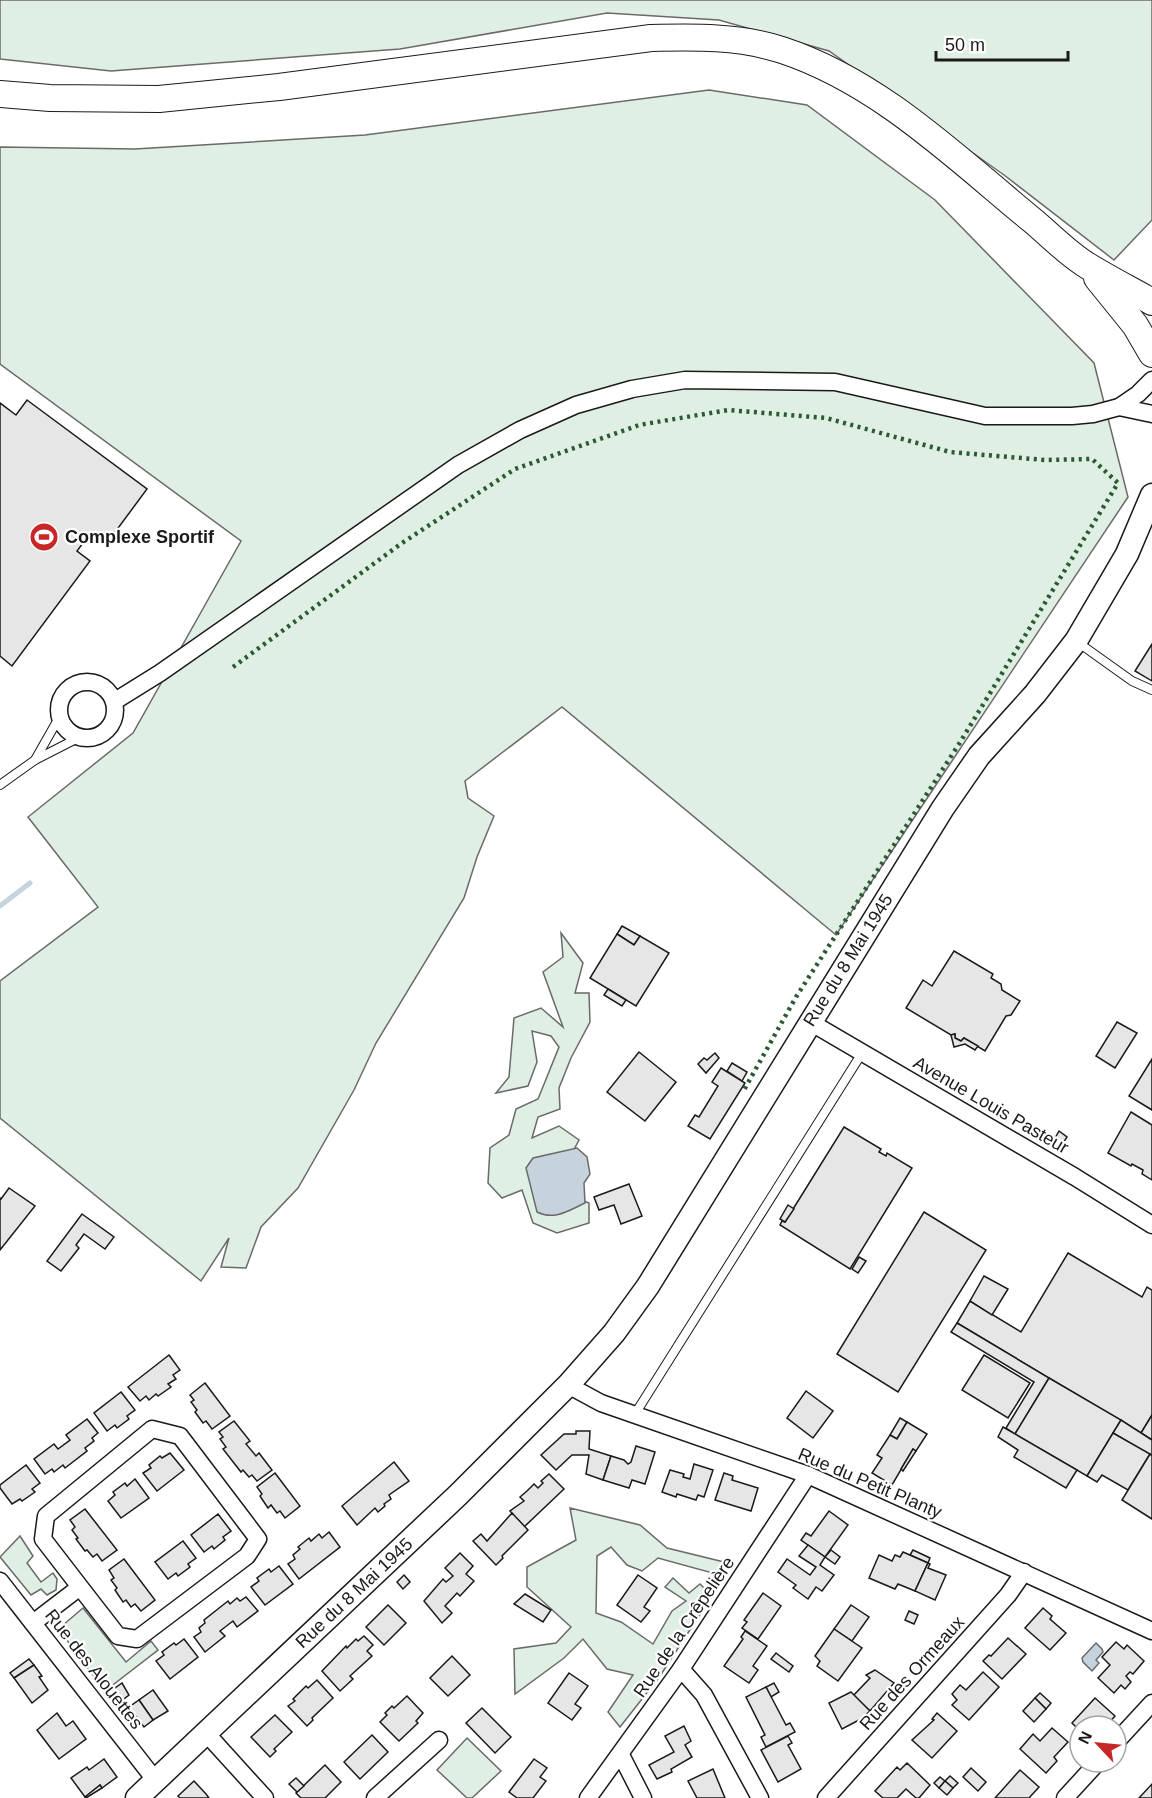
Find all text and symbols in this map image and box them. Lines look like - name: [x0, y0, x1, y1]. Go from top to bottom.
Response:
- scale bar: [936, 24, 1068, 62]
- text: 50 m: [945, 35, 985, 55]
- sports icon: Complexe Sportif: [28, 521, 60, 553]
- place label: Complexe Sportif: [65, 527, 215, 547]
- street label: Rue du 8 Mai 1945: [799, 890, 897, 1030]
- street label: Avenue Louis Pasteur: [910, 1052, 1072, 1158]
- street label: Rue du Petit Planty: [795, 1444, 945, 1522]
- street label: Rue du 8 Mai 1945: [292, 1534, 416, 1652]
- street label: Rue de la Crêpelière: [630, 1553, 738, 1701]
- street label: Rue des Alouettes: [41, 1605, 147, 1733]
- street label: Rue des Ormeaux: [856, 1612, 968, 1734]
- north arrow: [1068, 1714, 1128, 1774]
- text: N: [1075, 1729, 1095, 1747]

